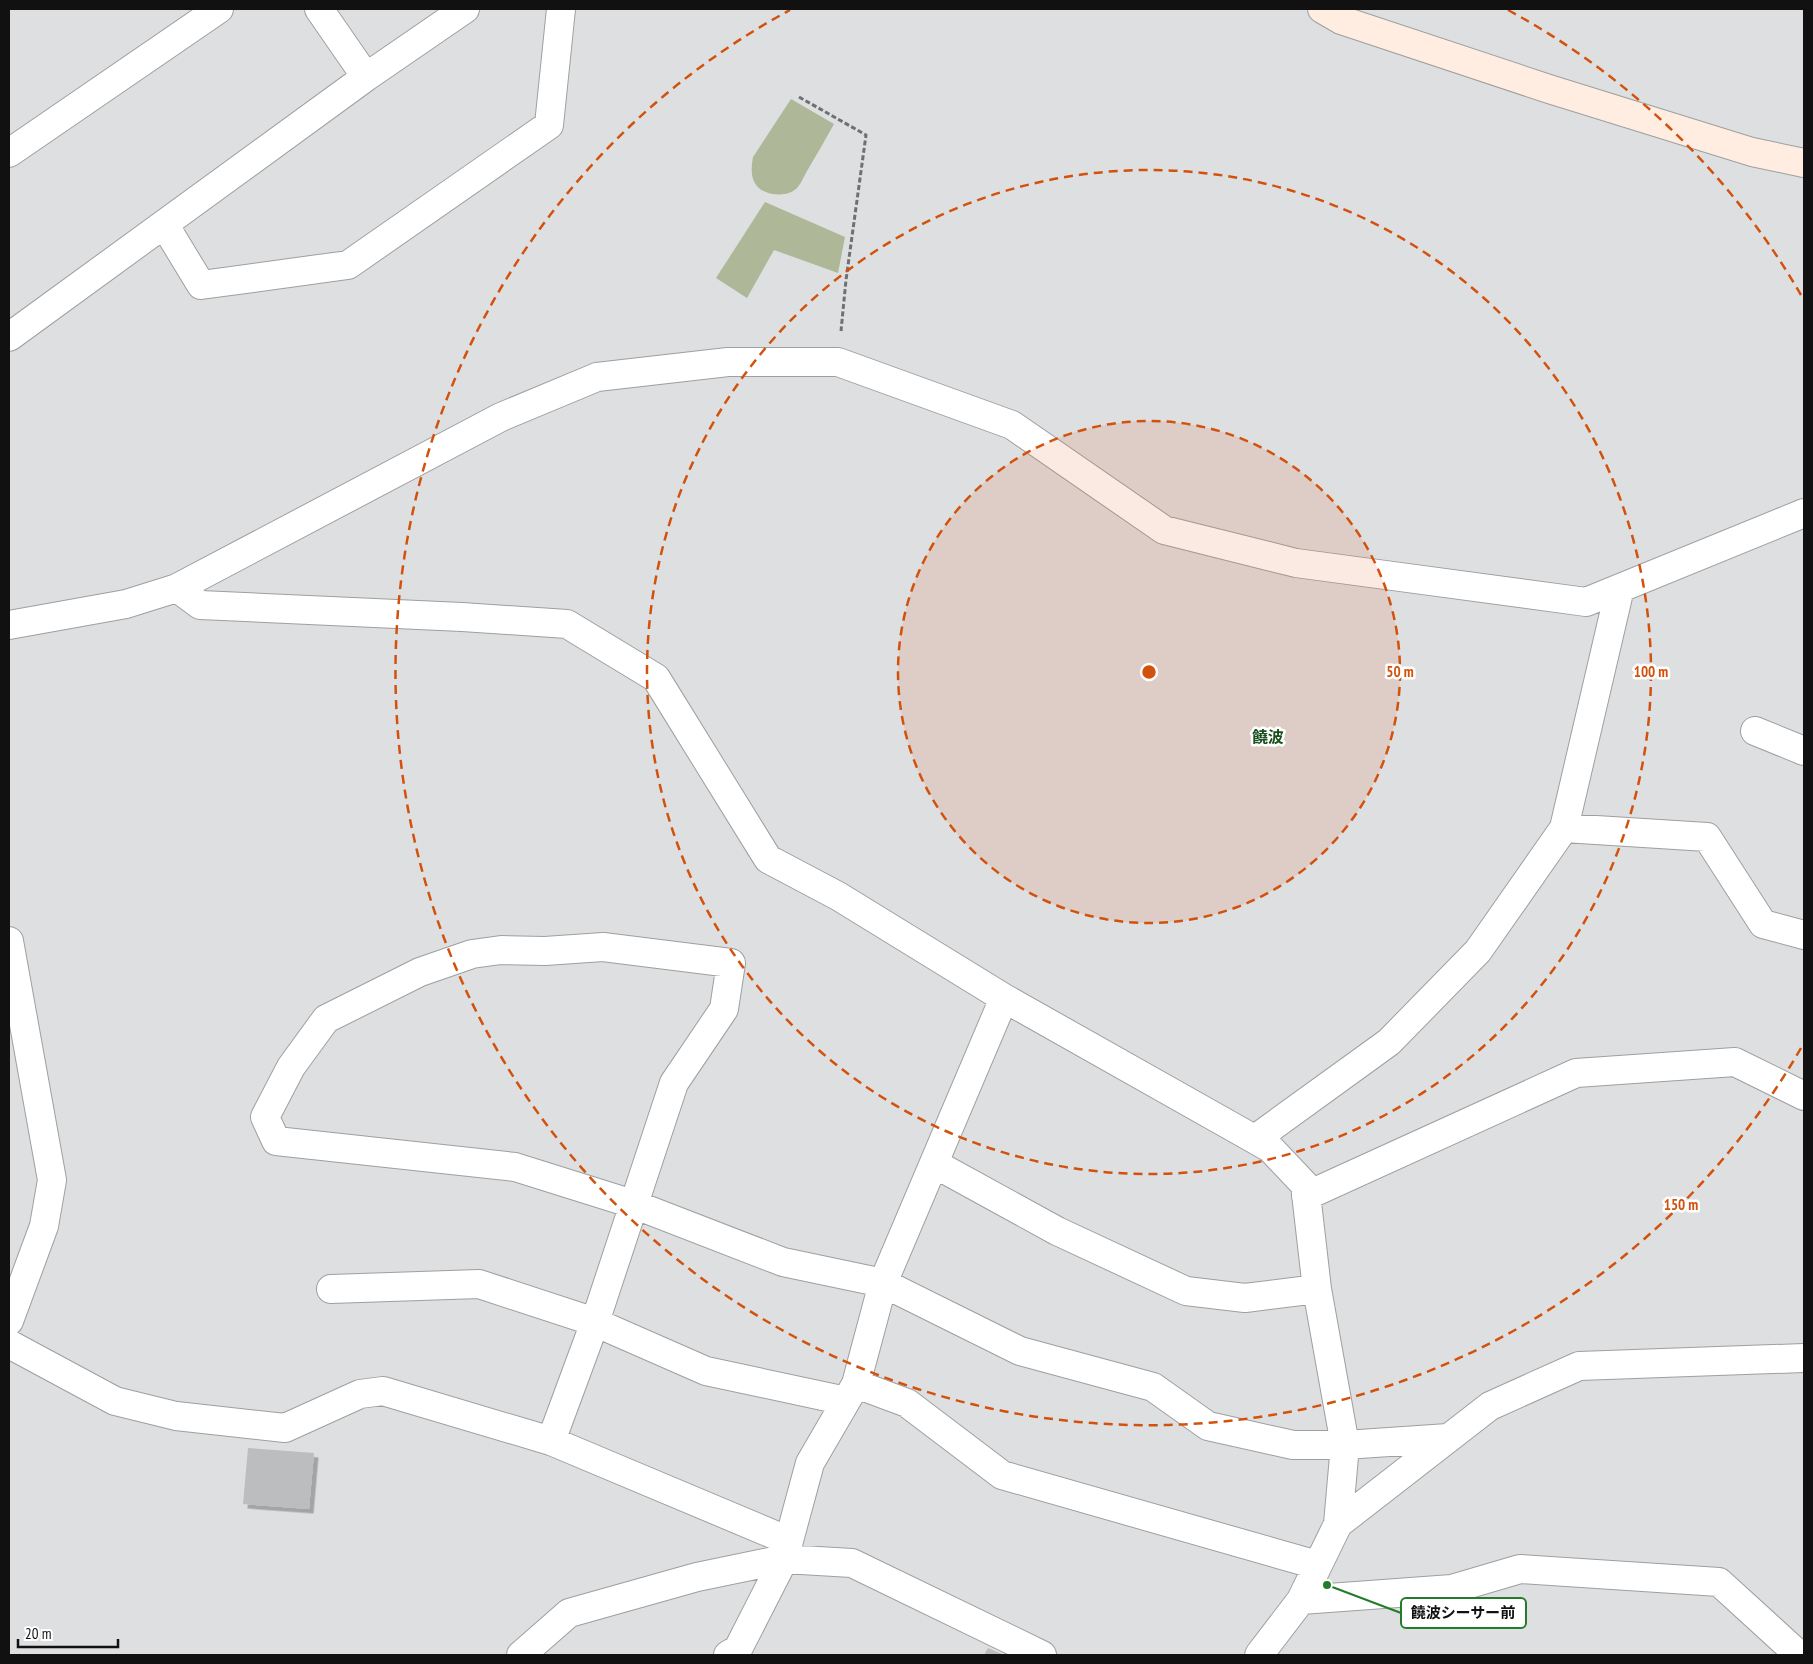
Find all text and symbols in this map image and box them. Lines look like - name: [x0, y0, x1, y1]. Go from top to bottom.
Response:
- text: 50 m: [1386, 662, 1414, 681]
- text: 100 m: [1634, 662, 1668, 681]
- centre of rings: [1140, 663, 1158, 681]
- district label: 饒波: [1252, 727, 1284, 747]
- text: 150 m: [1664, 1195, 1698, 1214]
- callout: 饒波シーサー前: [1401, 1598, 1526, 1628]
- text: 饒波シーサー前: [1411, 1603, 1515, 1622]
- scale bar: [18, 1616, 118, 1648]
- text: 20 m: [25, 1624, 51, 1643]

